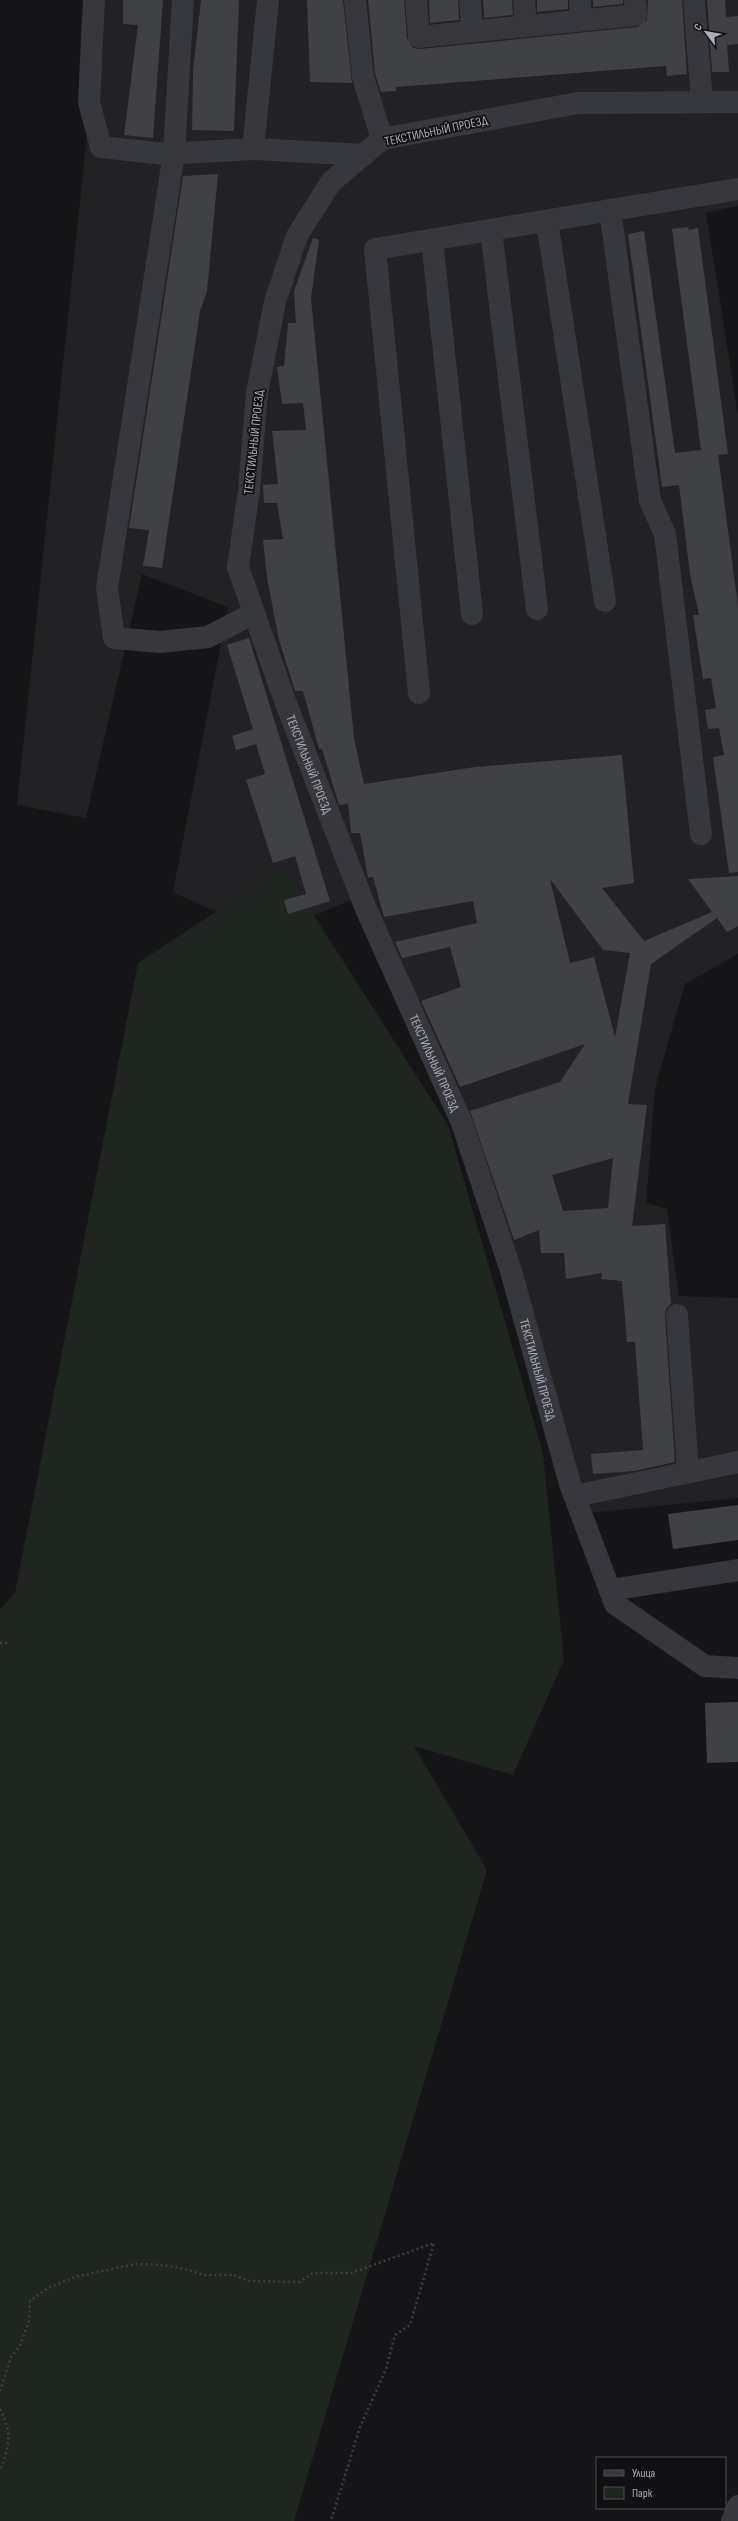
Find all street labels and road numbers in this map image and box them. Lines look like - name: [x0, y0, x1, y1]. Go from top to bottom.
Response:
- street label: ТЕКСТИЛЬНЫЙ ПРОЕЗД: [383, 112, 490, 150]
- street label: ТЕКСТИЛЬНЫЙ ПРОЕЗД: [241, 388, 268, 495]
- street label: ТЕКСТИЛЬНЫЙ ПРОЕЗД: [282, 713, 335, 817]
- street label: ТЕКСТИЛЬНЫЙ ПРОЕЗД: [405, 1012, 463, 1115]
- street label: ТЕКСТИЛЬНЫЙ ПРОЕЗД: [516, 1317, 559, 1423]

